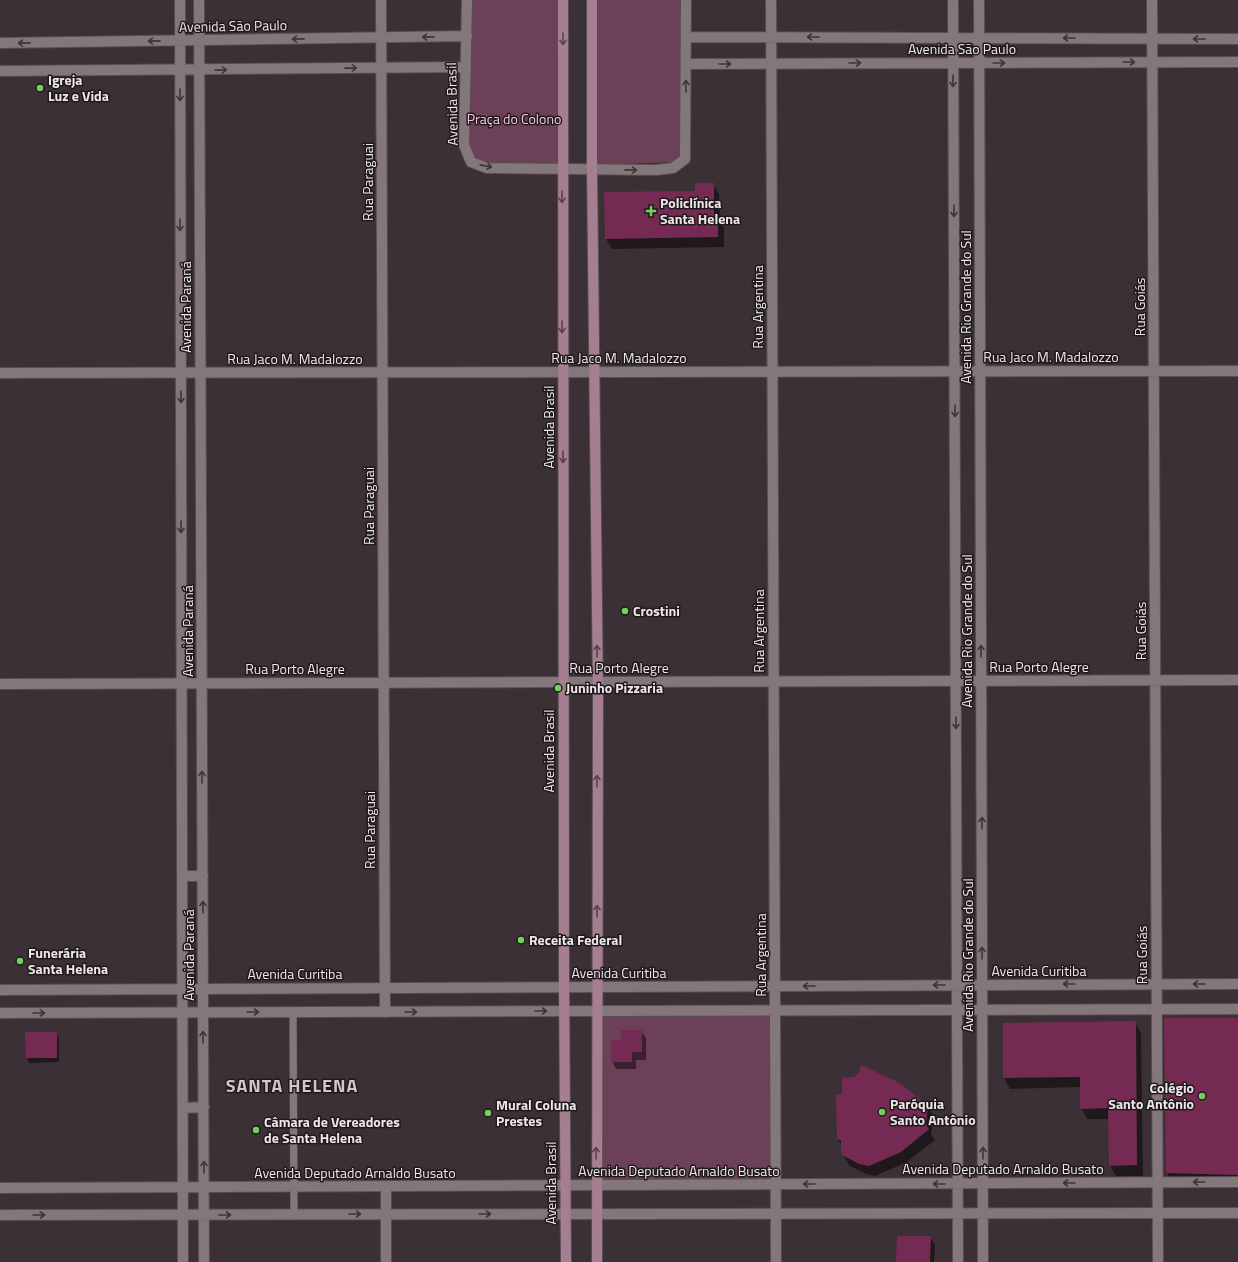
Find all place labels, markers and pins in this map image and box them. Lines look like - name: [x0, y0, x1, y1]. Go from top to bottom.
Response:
- place label: Igreja Luz e Vida: [48, 69, 109, 106]
- marker: Igreja Luz e Vida: [35, 83, 45, 93]
- place label: Policlínica Santa Helena: [660, 192, 740, 229]
- marker: Policlínica Santa Helena: [645, 205, 657, 217]
- place label: Crostini: [633, 600, 680, 621]
- marker: Crostini: [620, 606, 630, 616]
- place label: Juninho Pizzaria: [566, 677, 663, 698]
- marker: Juninho Pizzaria: [553, 683, 563, 693]
- place label: Receita Federal: [529, 929, 622, 950]
- marker: Receita Federal: [516, 935, 526, 945]
- place label: Funerária Santa Helena: [28, 942, 108, 979]
- marker: Funerária Santa Helena: [15, 956, 25, 966]
- place label: Colégio Santo Antônio: [1108, 1077, 1194, 1114]
- marker: Colégio Santo Antônio: [1197, 1091, 1207, 1101]
- place label: Paróquia Santo Antônio: [890, 1093, 976, 1130]
- place label: Mural Coluna Prestes: [496, 1094, 576, 1131]
- marker: Paróquia Santo Antônio: [877, 1107, 887, 1117]
- marker: Mural Coluna Prestes: [483, 1108, 493, 1118]
- place label: Câmara de Vereadores de Santa Helena: [264, 1111, 400, 1148]
- marker: Câmara de Vereadores de Santa Helena: [251, 1125, 261, 1135]

